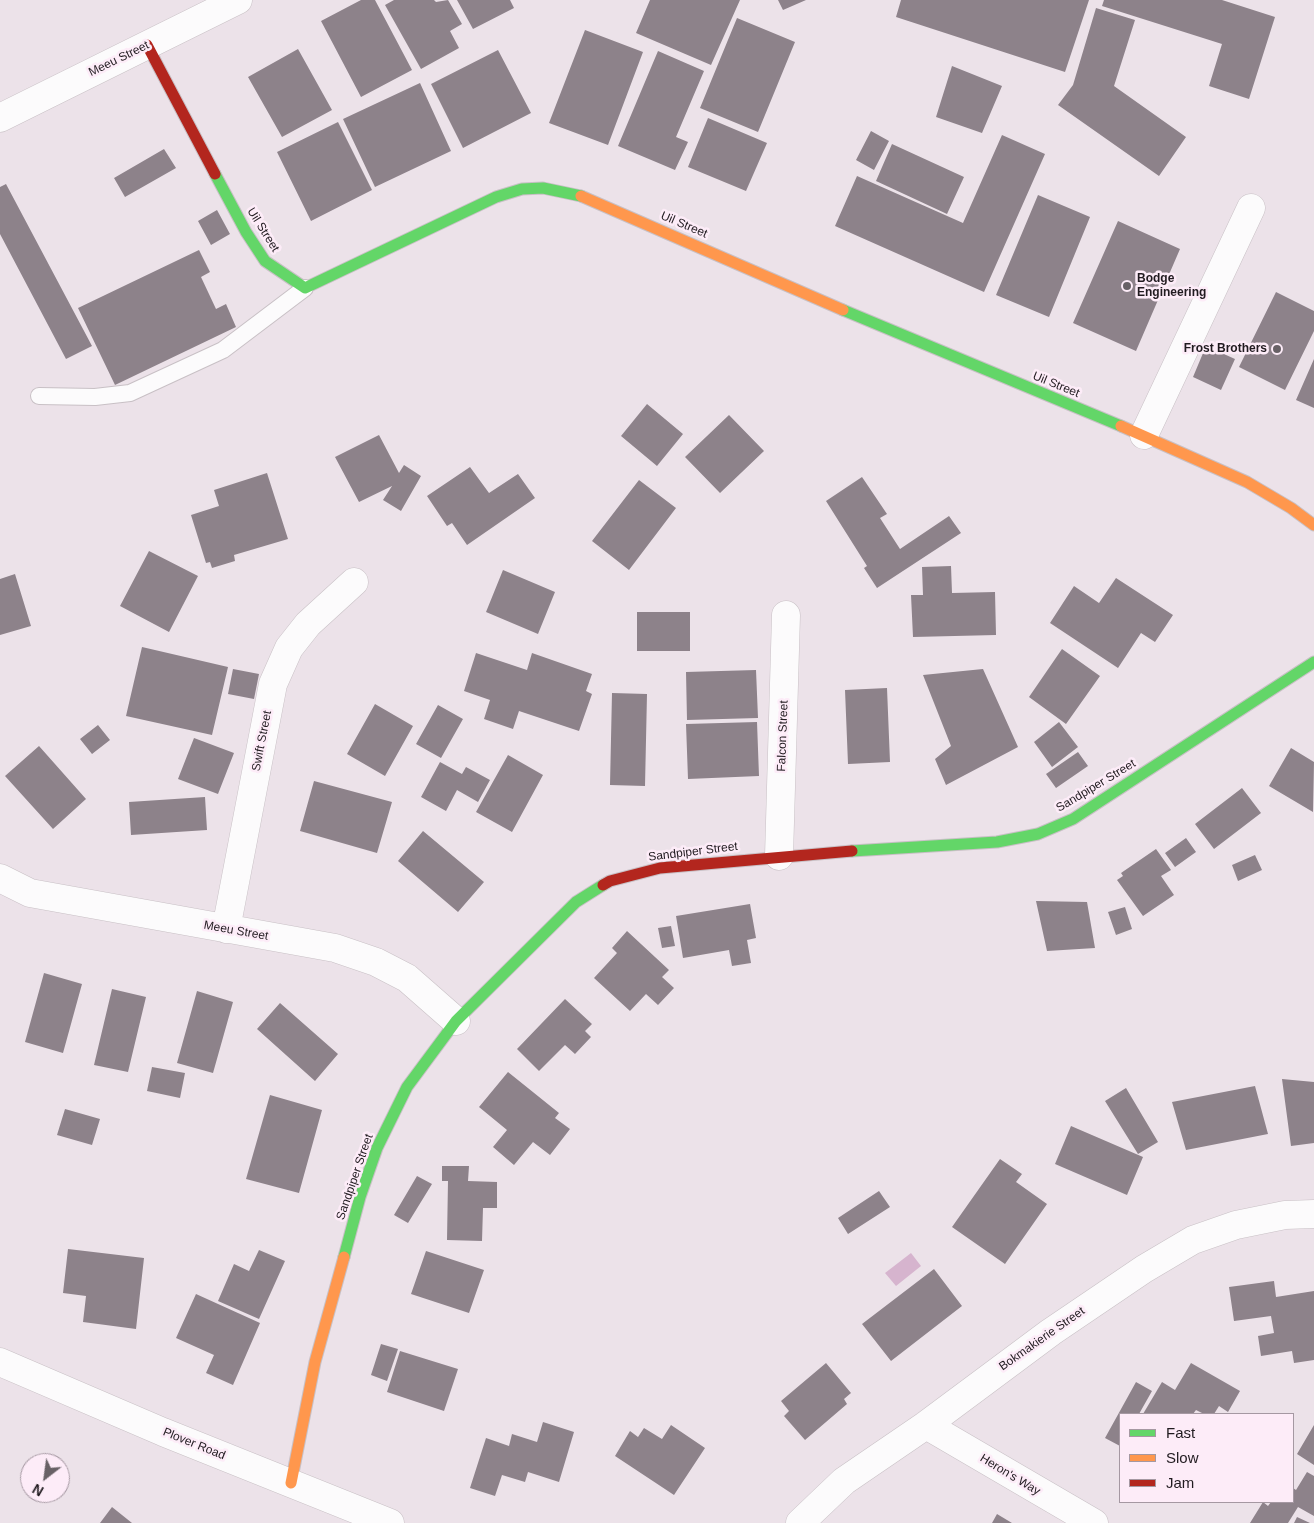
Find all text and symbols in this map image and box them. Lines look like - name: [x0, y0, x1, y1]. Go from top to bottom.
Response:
- street label: Meeu Street: [86, 38, 152, 80]
- street label: Uil Street: [244, 205, 282, 255]
- street label: Uil Street: [658, 209, 710, 241]
- place label: Bodge Engineering: [1137, 272, 1206, 300]
- marker: Bodge Engineering: [1121, 280, 1133, 292]
- place label: Frost Brothers: [1184, 342, 1267, 356]
- marker: Frost Brothers: [1271, 343, 1283, 355]
- street label: Uil Street: [1030, 369, 1082, 401]
- street label: Falcon Street: [775, 700, 791, 772]
- street label: Swift Street: [249, 710, 275, 772]
- street label: Sandpiper Street: [1054, 757, 1138, 815]
- street label: Sandpiper Street: [647, 839, 739, 865]
- street label: Meeu Street: [203, 918, 269, 944]
- street label: Sandpiper Street: [334, 1132, 376, 1222]
- street label: Bokmakierie Street: [996, 1304, 1088, 1374]
- legend: [1119, 1413, 1294, 1503]
- text: Fast: [1166, 1424, 1195, 1441]
- street label: Plover Road: [161, 1425, 227, 1463]
- text: Slow: [1166, 1449, 1199, 1466]
- street label: Heron's Way: [977, 1451, 1043, 1499]
- north arrow: [20, 1453, 70, 1503]
- text: Jam: [1166, 1474, 1194, 1491]
- text: N: [30, 1481, 46, 1500]

